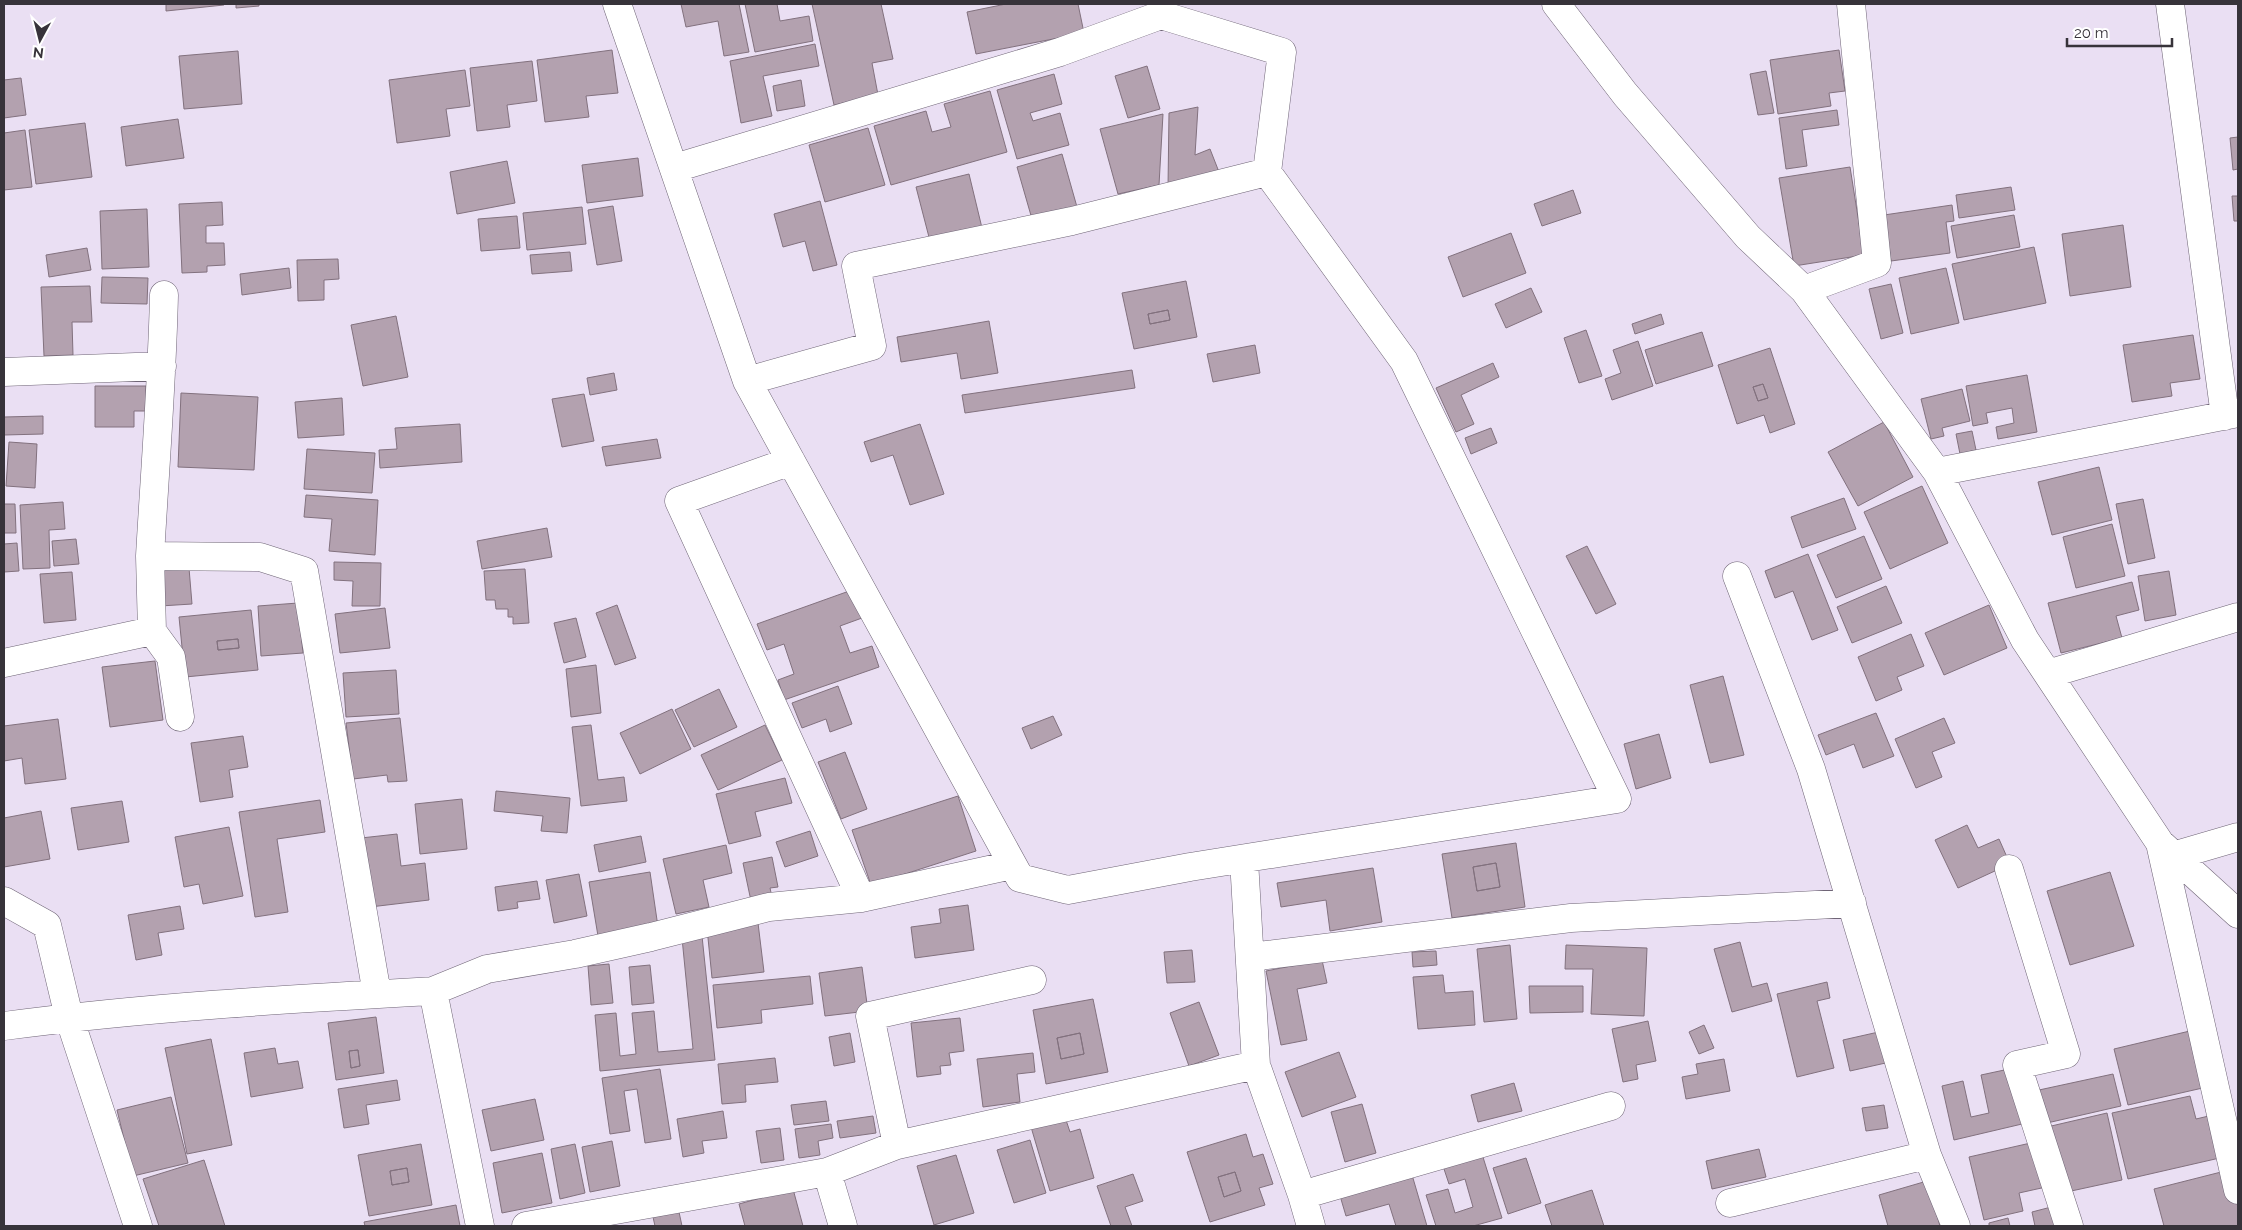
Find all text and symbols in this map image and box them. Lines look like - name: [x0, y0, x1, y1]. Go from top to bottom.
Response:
- north arrow: [15, 15, 65, 65]
- scale bar: [2067, 15, 2172, 47]
- text: 20 m: [2074, 24, 2109, 42]
- text: N: [32, 44, 45, 61]

